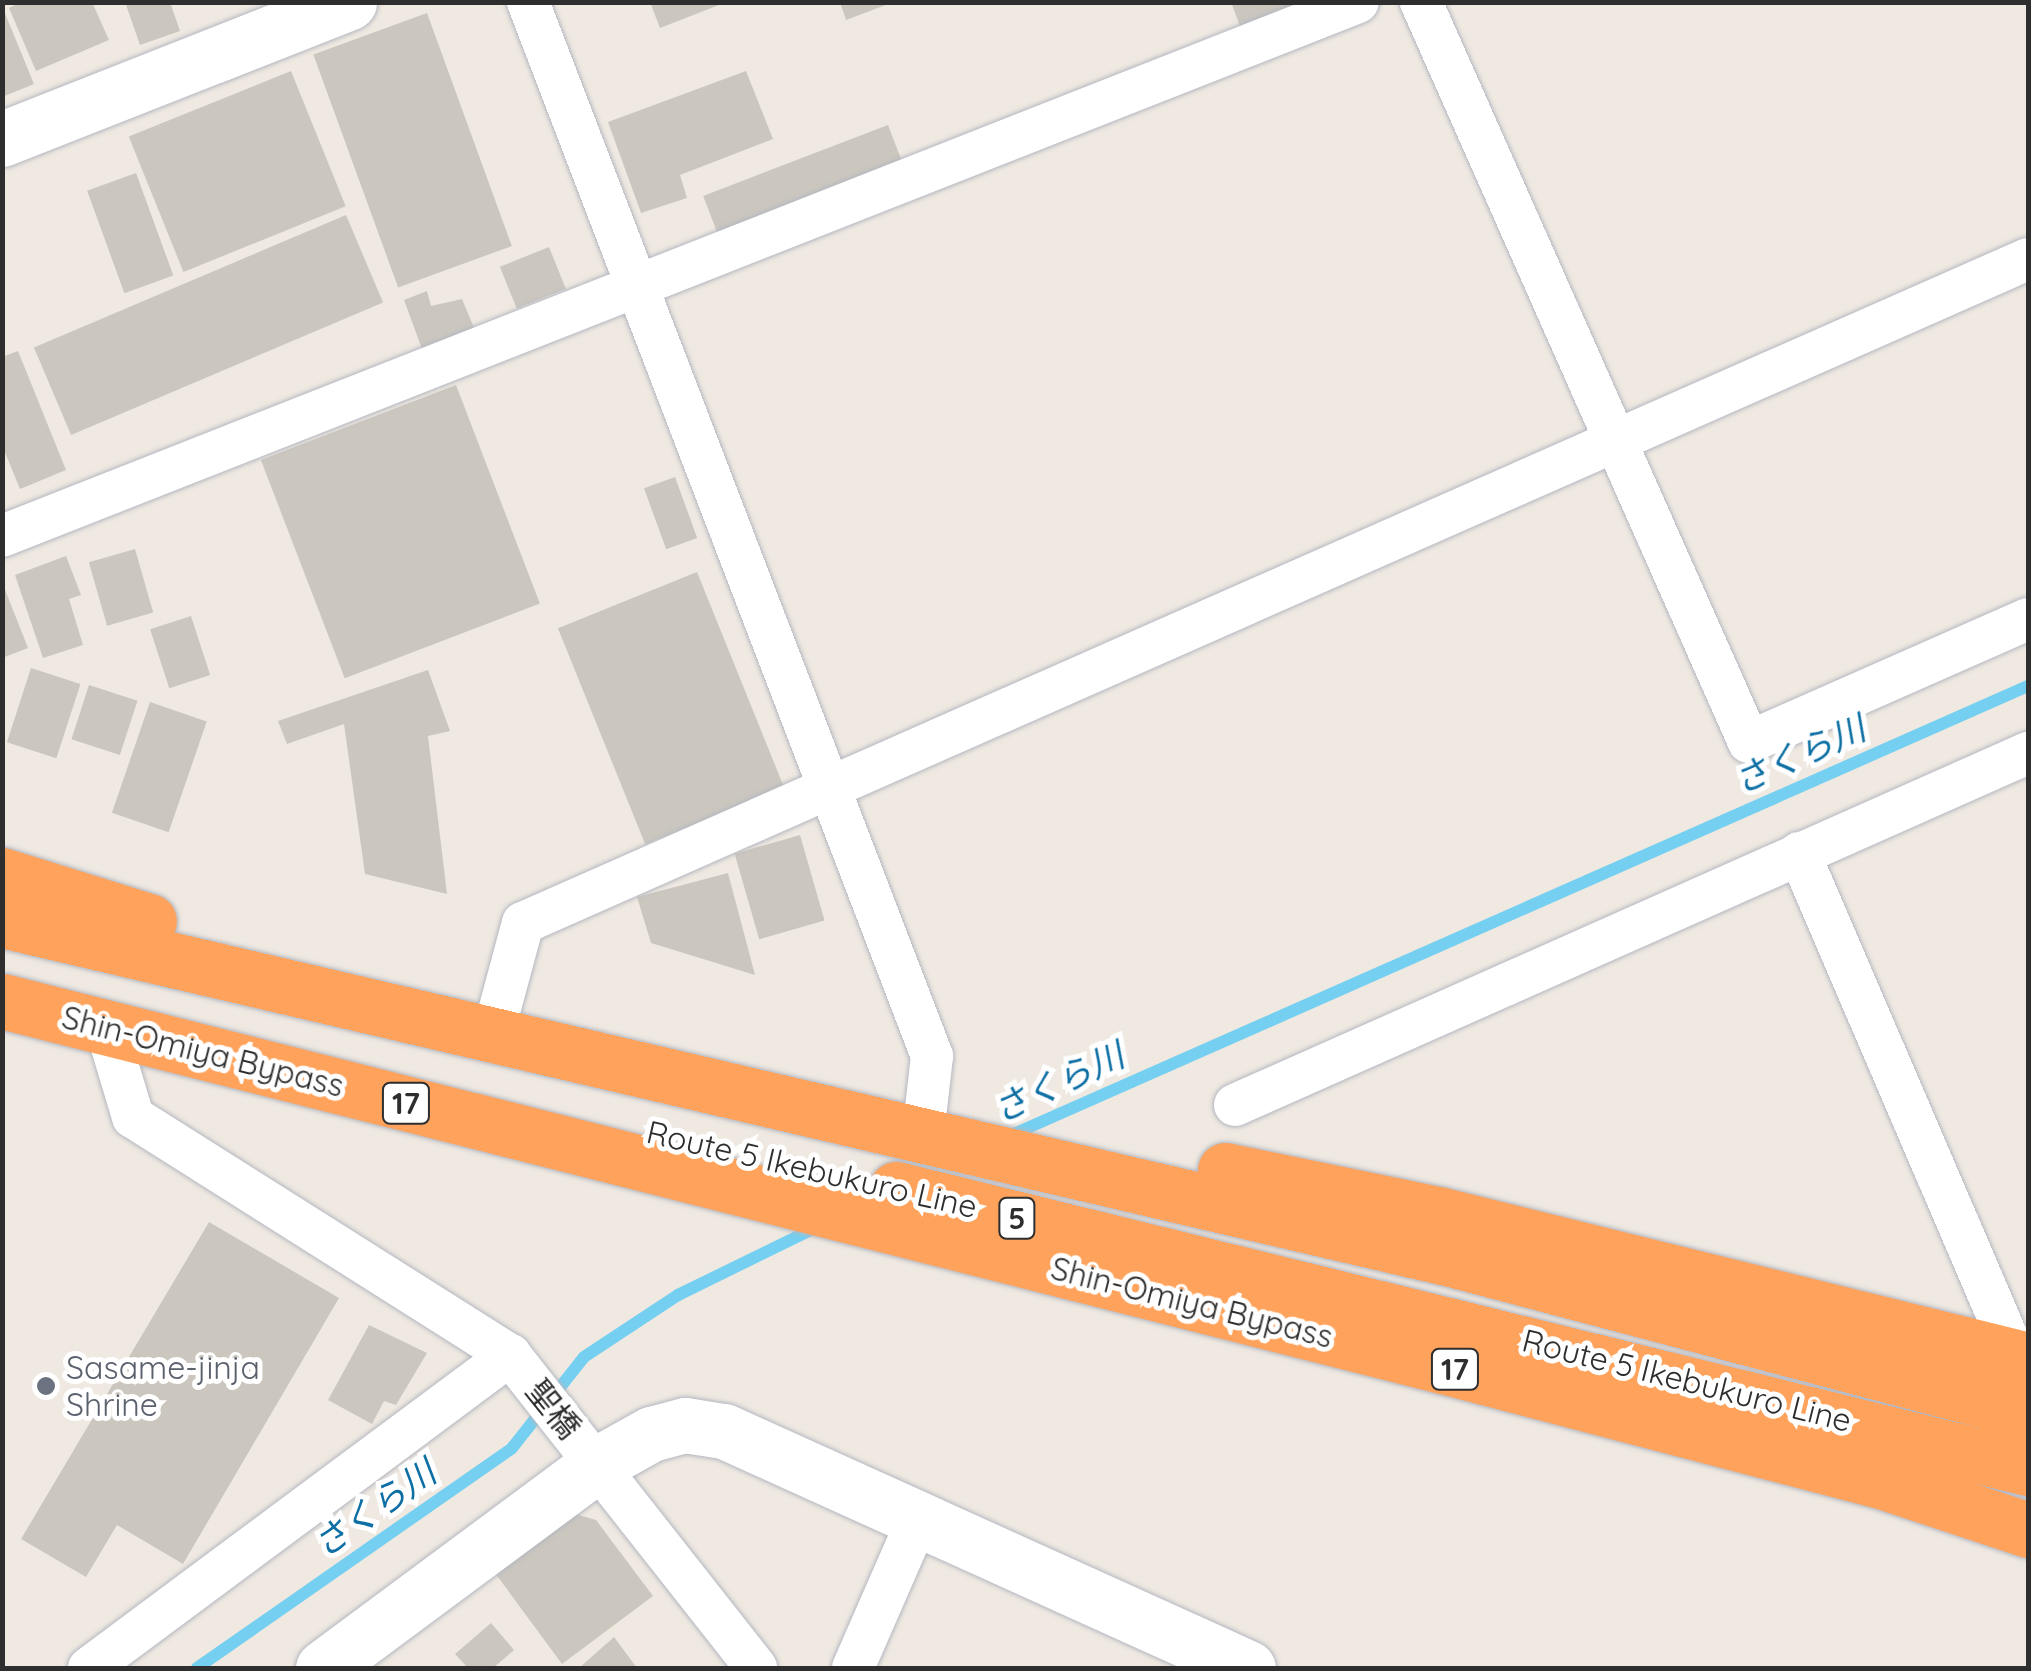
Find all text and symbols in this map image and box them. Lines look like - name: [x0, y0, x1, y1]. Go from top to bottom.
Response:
- water label: さくら川: [1727, 706, 1871, 802]
- street label: Shin-Omiya Bypass: [58, 997, 348, 1105]
- water label: さくら川: [986, 1033, 1130, 1131]
- road number: 17: [381, 1078, 431, 1128]
- street label: Route 5 Ikebukuro Line: [643, 1112, 981, 1226]
- road number: 5: [997, 1193, 1037, 1243]
- street label: Shin-Omiya Bypass: [1047, 1248, 1337, 1356]
- street label: Route 5 Ikebukuro Line: [1518, 1320, 1856, 1440]
- road number: 17: [1430, 1344, 1480, 1394]
- place label: Sasame-jinja Shrine: [66, 1349, 260, 1424]
- street label: 聖橋: [519, 1372, 589, 1446]
- marker: Sasame-jinja Shrine: [35, 1375, 57, 1397]
- water label: さくら川: [305, 1451, 443, 1565]

